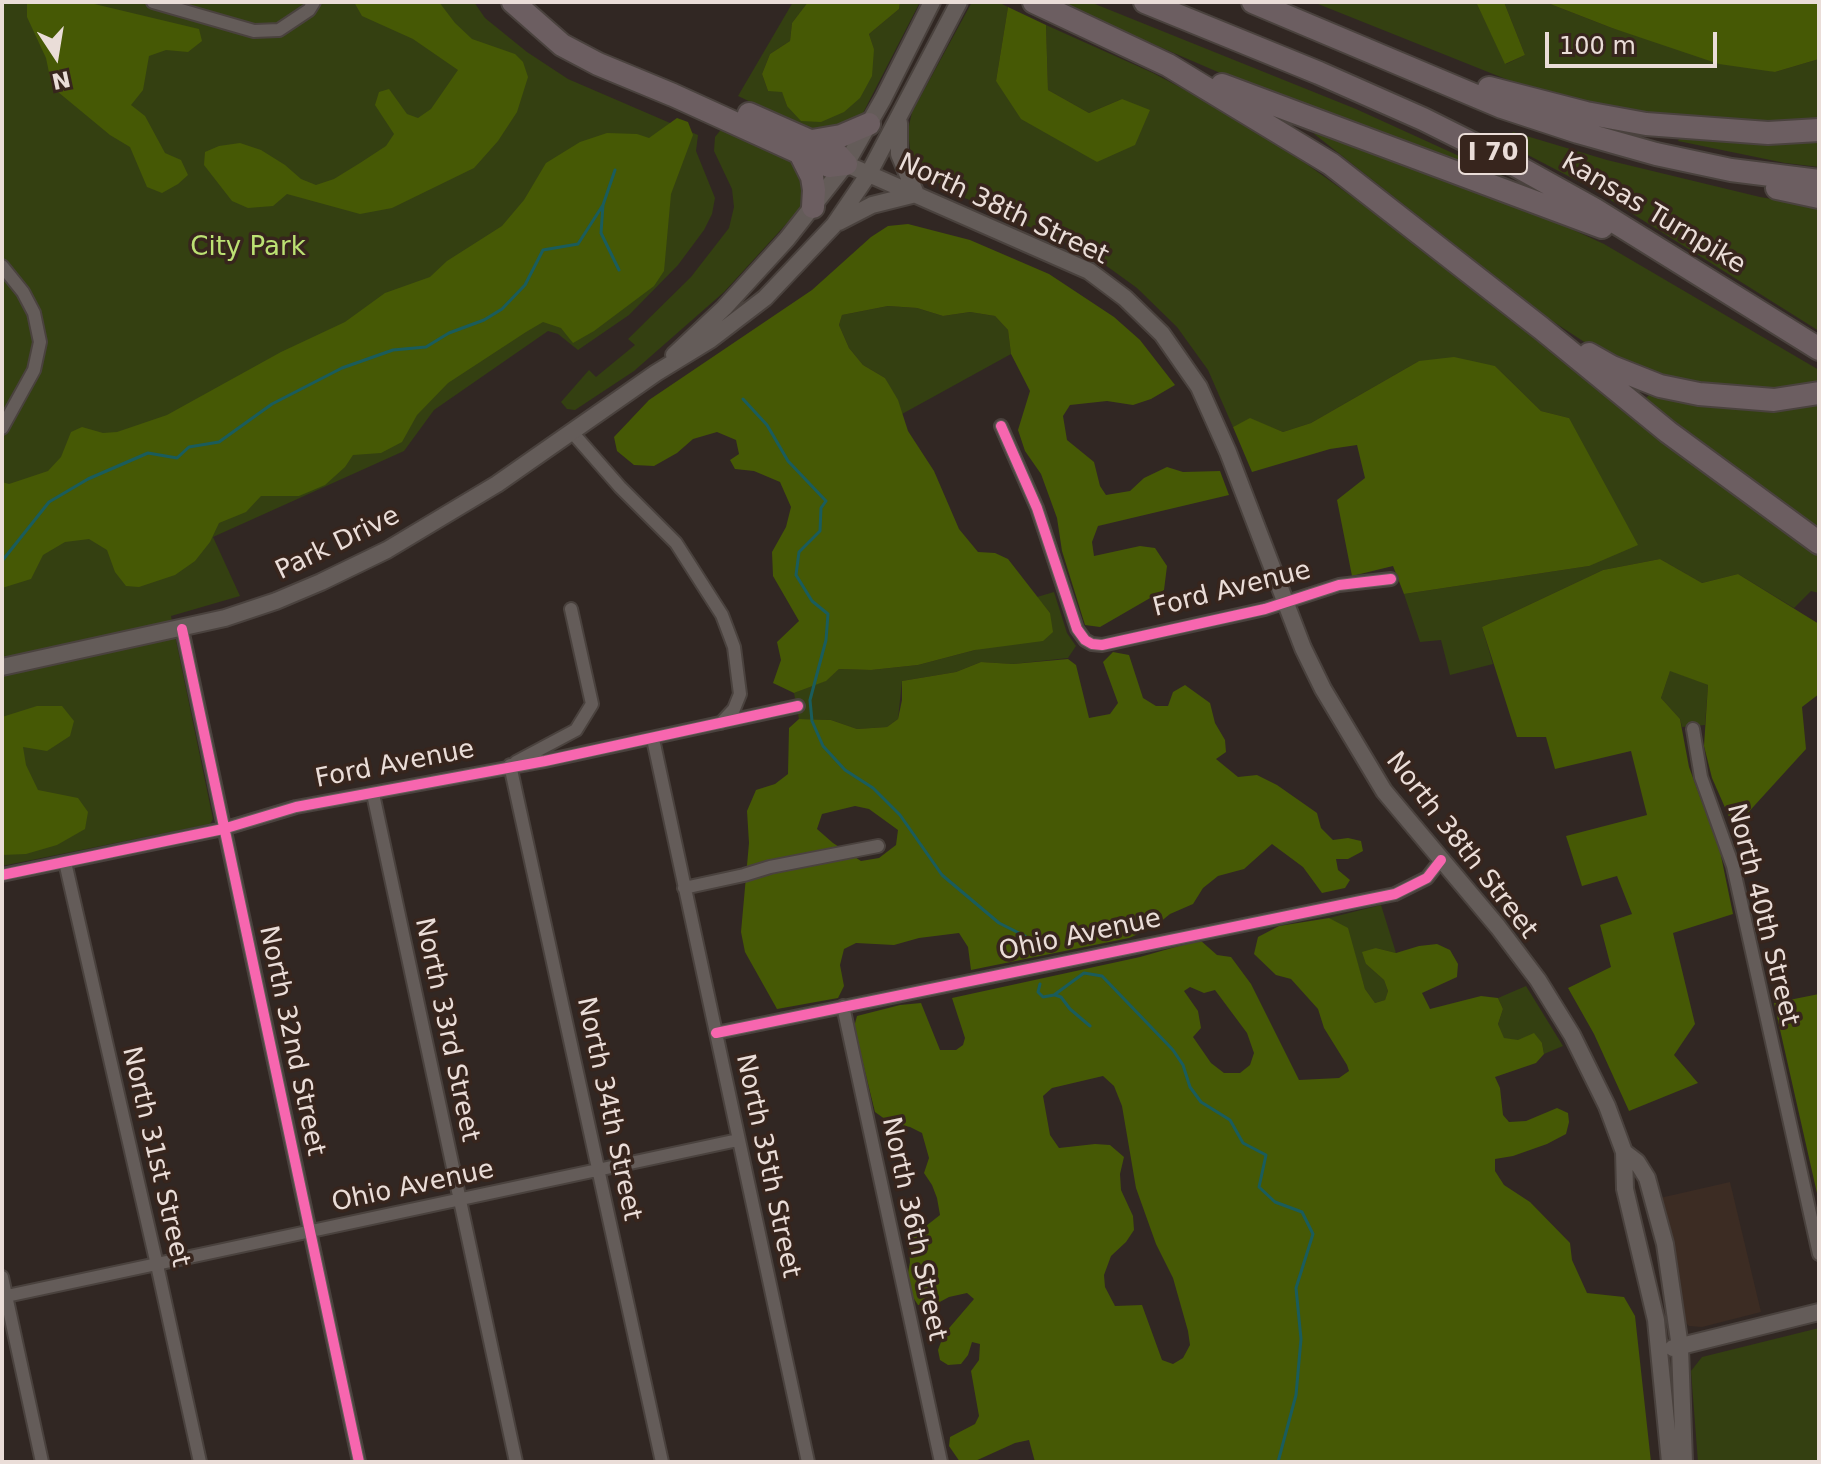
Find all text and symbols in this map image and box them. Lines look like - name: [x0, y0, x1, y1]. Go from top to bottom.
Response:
- north arrow: [16, 16, 96, 96]
- scale bar: [1549, 16, 1721, 66]
- text: 100 m: [1559, 32, 1636, 60]
- text: N: [49, 66, 73, 94]
- road number: I 70: [1459, 134, 1527, 174]
- street label: Kansas Turnpike: [1555, 147, 1751, 281]
- street label: North 38th Street: [893, 148, 1113, 272]
- park label: City Park: [190, 232, 306, 264]
- street label: Park Drive: [271, 501, 405, 587]
- street label: Ford Avenue: [1150, 555, 1314, 625]
- street label: Ford Avenue: [313, 734, 477, 796]
- street label: North 38th Street: [1379, 747, 1543, 945]
- street label: North 40th Street: [1719, 801, 1805, 1029]
- street label: Ohio Avenue: [996, 904, 1164, 968]
- street label: North 33rd Street: [407, 915, 485, 1145]
- street label: North 32nd Street: [251, 923, 331, 1159]
- street label: North 34th Street: [569, 994, 647, 1224]
- street label: North 31st Street: [114, 1044, 196, 1270]
- street label: North 35th Street: [728, 1051, 806, 1281]
- street label: North 36th Street: [874, 1114, 952, 1344]
- street label: Ohio Avenue: [329, 1155, 497, 1219]

